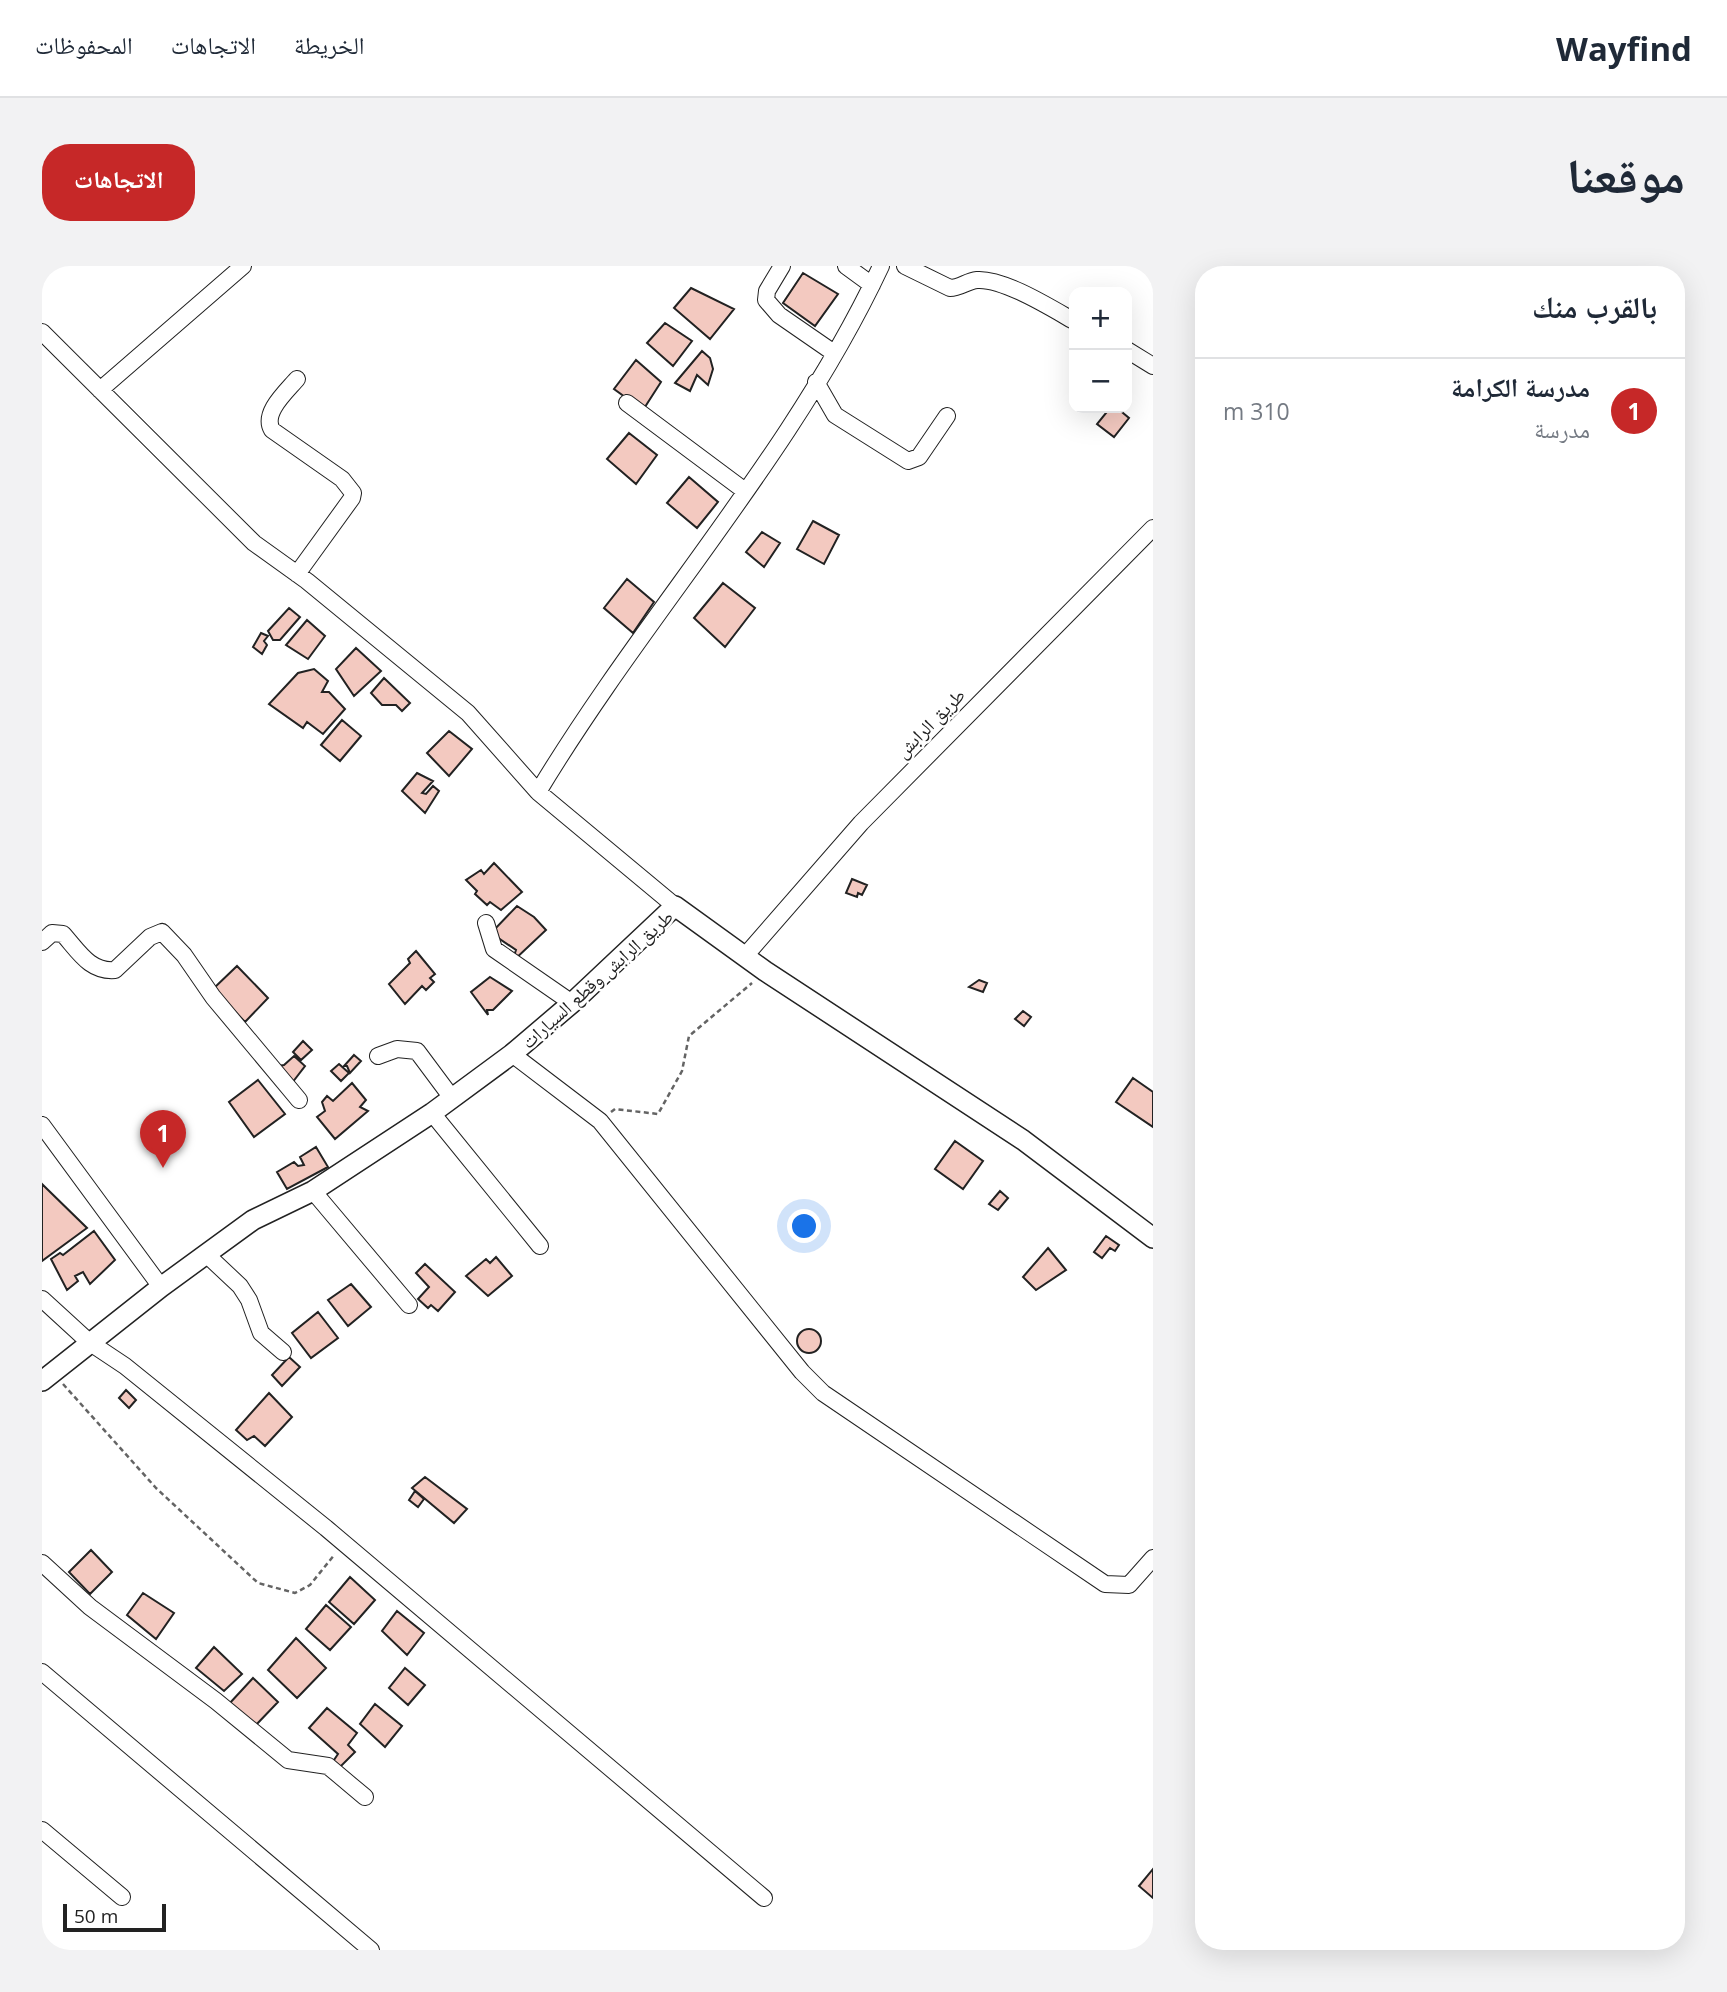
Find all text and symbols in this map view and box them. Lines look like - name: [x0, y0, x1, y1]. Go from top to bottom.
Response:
- text: Wayfind: [1556, 26, 1692, 71]
- text: المحفوظات: [35, 28, 133, 61]
- text: الاتجاهات: [171, 28, 256, 61]
- text: الخريطة: [294, 28, 365, 61]
- text: موقعنا: [1567, 141, 1685, 207]
- button: الاتجاهات: [42, 144, 195, 221]
- text: بالقرب منك: [1532, 286, 1657, 327]
- map controls: [1069, 287, 1132, 413]
- button: +: [1069, 287, 1132, 350]
- button: −: [1069, 350, 1132, 413]
- text: مدرسة الكرامة: [1451, 369, 1590, 405]
- text: 310 m: [1223, 395, 1290, 427]
- text: 1: [1627, 395, 1641, 427]
- text: مدرسة: [1534, 413, 1590, 445]
- street label: طريق الرابش: [889, 682, 971, 764]
- street label: طريق الرابش وقطع السيارات: [515, 904, 679, 1054]
- pin: 1: [140, 1110, 186, 1168]
- your location: [787, 1209, 821, 1243]
- scale bar: [63, 1901, 166, 1933]
- text: 50 m: [74, 1903, 118, 1929]

